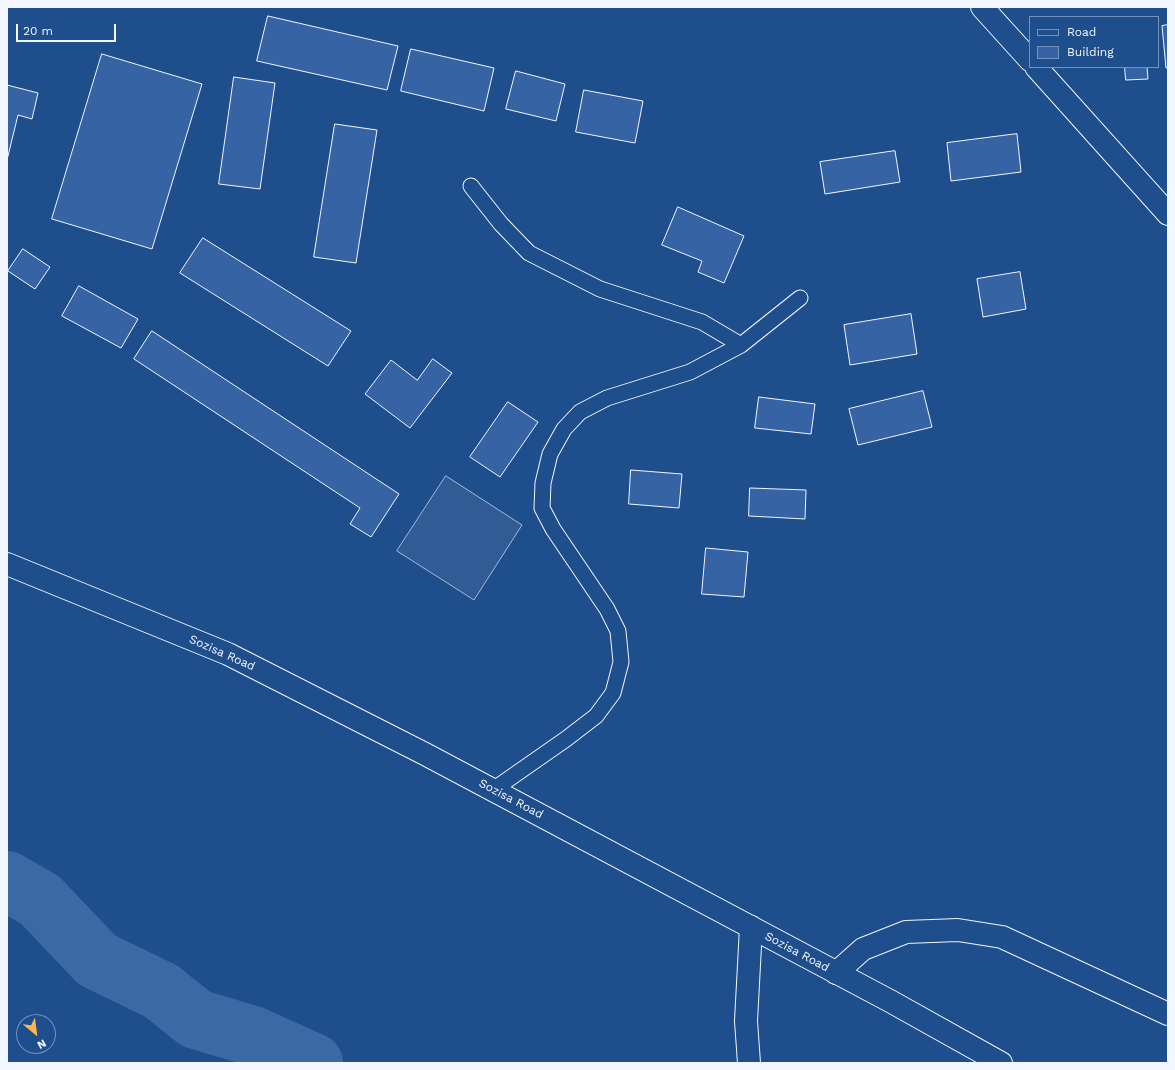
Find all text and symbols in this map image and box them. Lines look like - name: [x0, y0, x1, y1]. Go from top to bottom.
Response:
- scale bar: [18, 16, 118, 42]
- legend: [1029, 16, 1159, 68]
- text: 20 m: [23, 24, 53, 38]
- text: Road: [1067, 25, 1096, 39]
- text: Building: [1067, 45, 1114, 59]
- street label: Sozisa Road: [187, 632, 257, 674]
- street label: Sozisa Road: [476, 776, 546, 822]
- street label: Sozisa Road: [762, 929, 832, 975]
- north arrow: [16, 1014, 56, 1054]
- text: N: [35, 1036, 48, 1052]

